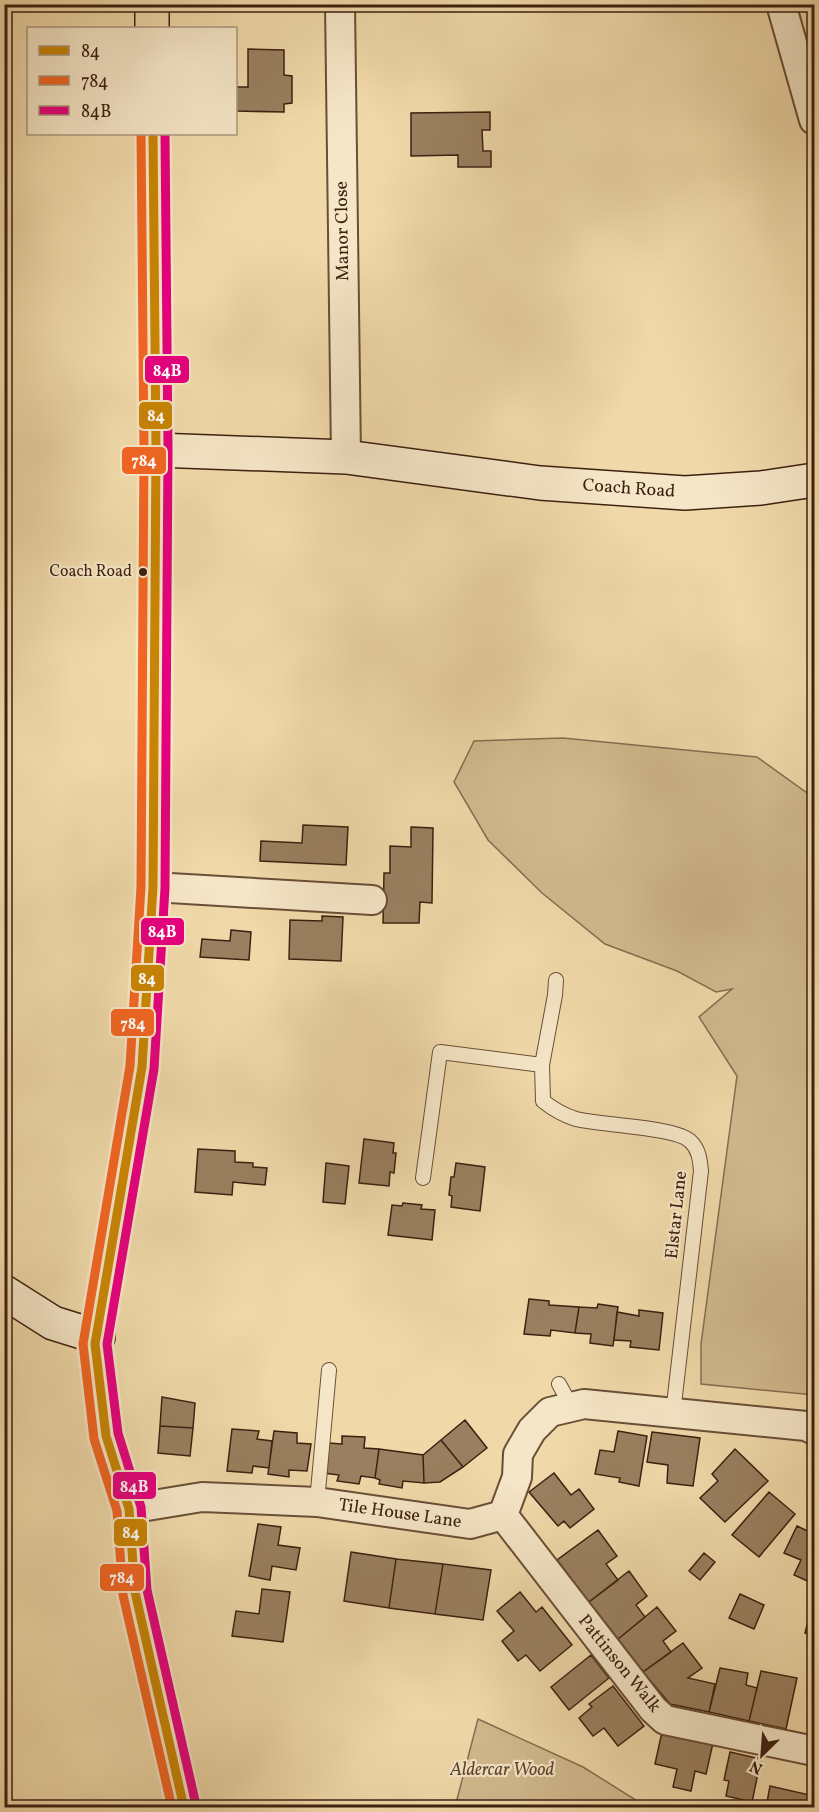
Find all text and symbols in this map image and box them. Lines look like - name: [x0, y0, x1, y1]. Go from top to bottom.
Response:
- legend: [27, 27, 237, 135]
- text: 84: [81, 40, 100, 65]
- text: 784: [81, 70, 109, 95]
- text: 84B: [81, 100, 112, 125]
- street label: Manor Close: [330, 181, 356, 281]
- line badge: 84B: [144, 355, 190, 384]
- text: 84B: [153, 361, 182, 383]
- line badge: 84: [138, 401, 173, 430]
- text: 84: [147, 406, 165, 428]
- line badge: 784: [121, 446, 167, 475]
- text: 784: [131, 451, 157, 473]
- street label: Coach Road: [582, 473, 676, 505]
- place label: Coach Road: [49, 561, 132, 583]
- marker: Coach Road: [137, 566, 149, 578]
- line badge: 84B: [140, 917, 185, 946]
- text: 84B: [148, 922, 177, 944]
- line badge: 84: [130, 964, 165, 992]
- text: 84: [138, 969, 156, 991]
- line badge: 784: [110, 1008, 155, 1037]
- text: 784: [120, 1014, 146, 1036]
- street label: Elstar Lane: [660, 1170, 694, 1260]
- line badge: 84B: [112, 1471, 157, 1500]
- text: 84B: [120, 1477, 149, 1499]
- street label: Tile House Lane: [337, 1493, 463, 1535]
- line badge: 84: [113, 1518, 148, 1547]
- text: 84: [122, 1523, 140, 1545]
- line badge: 784: [99, 1563, 145, 1592]
- text: 784: [109, 1568, 135, 1590]
- street label: Pattinson Walk: [572, 1610, 667, 1719]
- north arrow: [732, 1725, 792, 1785]
- text: N: [746, 1754, 766, 1779]
- park label: Aldercar Wood: [449, 1758, 554, 1783]

